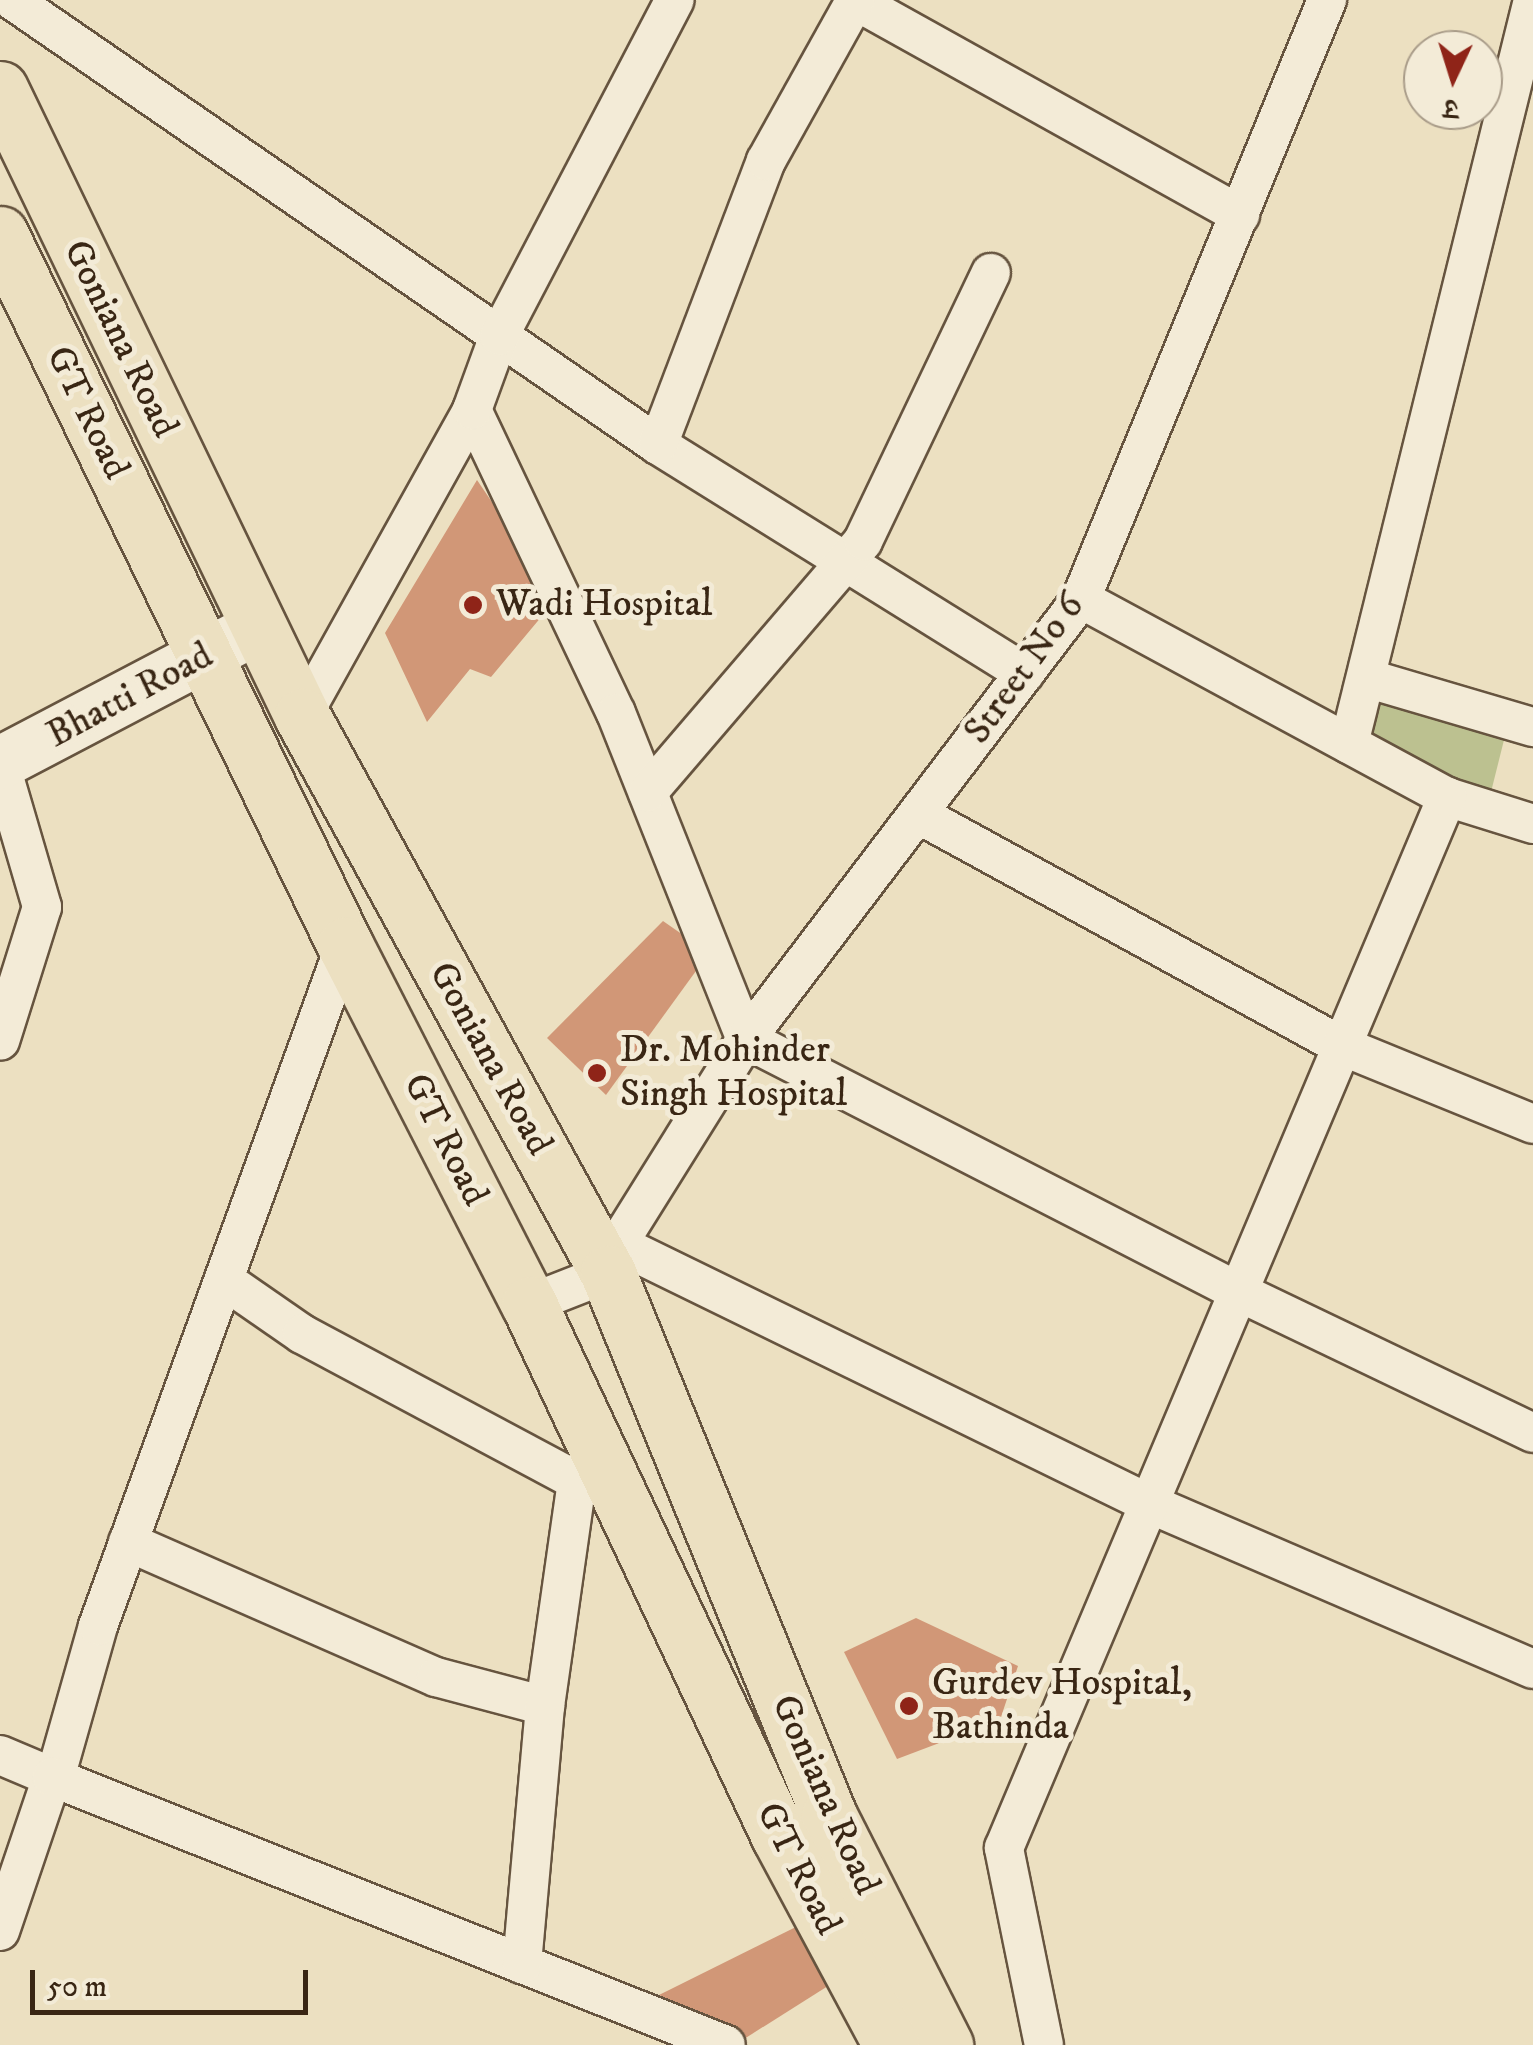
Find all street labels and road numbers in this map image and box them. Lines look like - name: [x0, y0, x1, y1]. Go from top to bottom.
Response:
- street label: Goniana Road: [53, 233, 187, 445]
- street label: GT Road: [35, 339, 139, 487]
- street label: Street No 6: [955, 585, 1095, 753]
- street label: Bhatti Road: [39, 633, 221, 759]
- street label: Goniana Road: [418, 955, 562, 1163]
- street label: GT Road: [392, 1066, 498, 1214]
- street label: Goniana Road: [761, 1688, 889, 1902]
- street label: GT Road: [745, 1795, 851, 1943]

